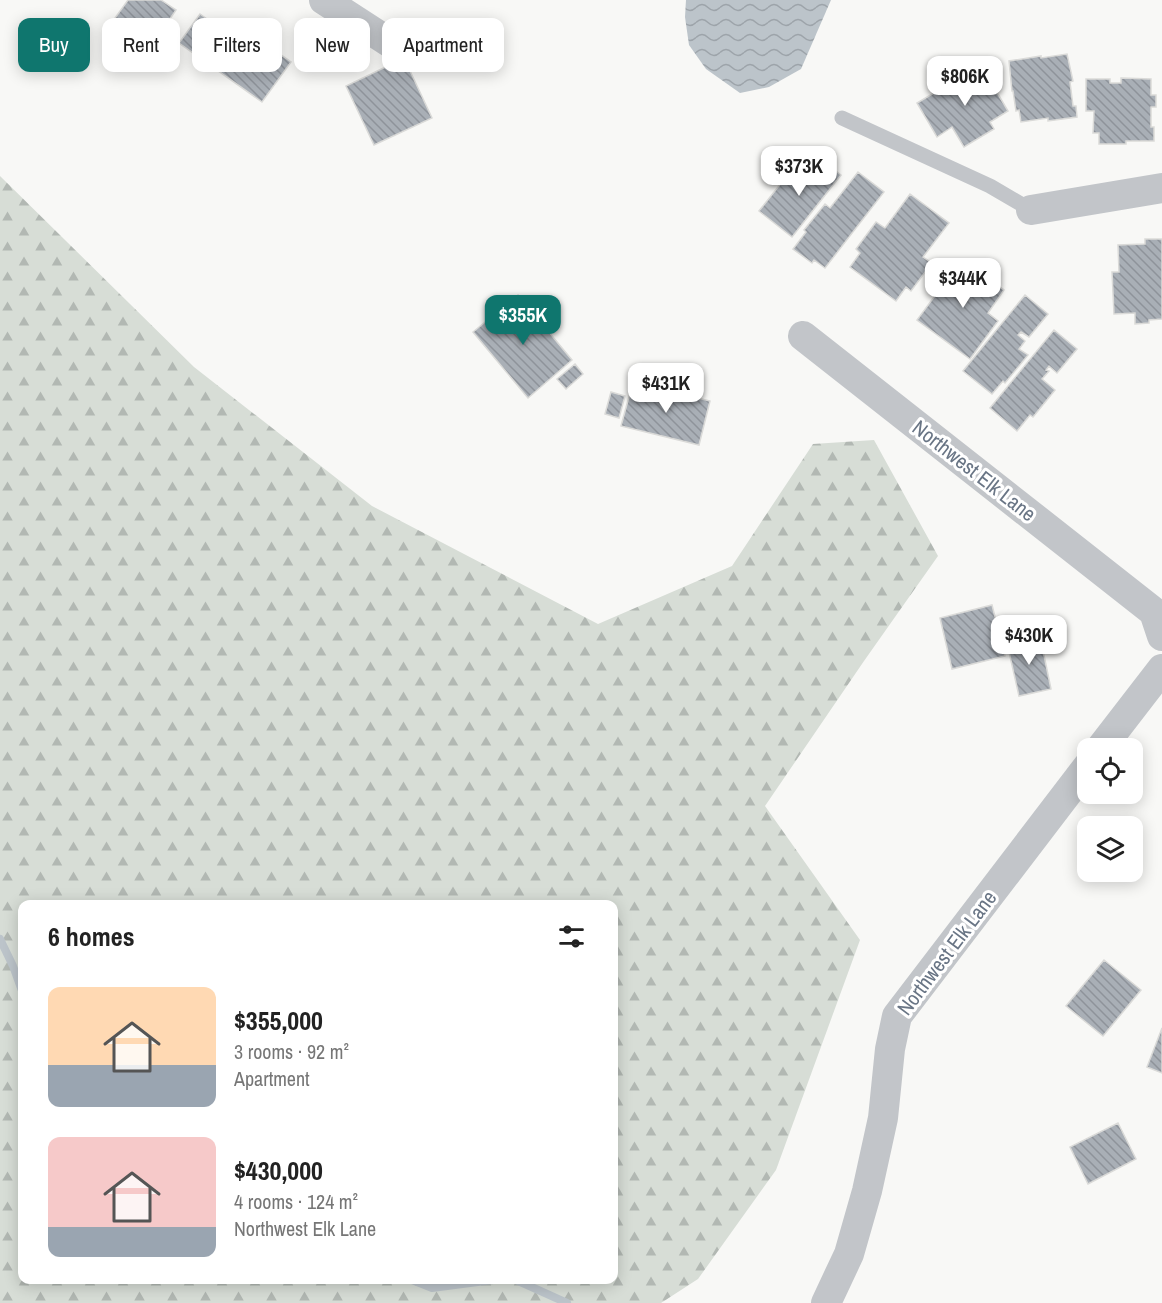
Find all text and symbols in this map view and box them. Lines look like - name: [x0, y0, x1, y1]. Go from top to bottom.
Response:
- chip: Buy: [18, 18, 90, 72]
- chip: Rent: [102, 18, 180, 72]
- chip: Filters: [192, 18, 282, 72]
- chip: New: [294, 18, 370, 72]
- chip: Apartment: [382, 18, 504, 72]
- pin: $806K: [923, 56, 1007, 107]
- text: $806K: [941, 62, 989, 89]
- pin: $373K: [757, 146, 841, 197]
- text: $373K: [775, 152, 823, 179]
- pin: $344K: [921, 258, 1005, 309]
- text: $344K: [939, 264, 987, 291]
- pin: $355K: [481, 295, 565, 346]
- text: $355K: [499, 301, 547, 328]
- pin: $431K: [624, 363, 708, 414]
- text: $431K: [642, 369, 690, 396]
- street label: Northwest Elk Lane: [907, 413, 1042, 528]
- pin: $430K: [987, 615, 1071, 666]
- text: $430K: [1005, 621, 1053, 648]
- map controls: [1077, 738, 1143, 882]
- button: locate: [1077, 738, 1143, 804]
- button: layers: [1077, 816, 1143, 882]
- street label: Northwest Elk Lane: [890, 884, 1003, 1021]
- text: 6 homes: [48, 919, 135, 954]
- icon: filters: [555, 920, 588, 953]
- text: $355,000: [234, 1003, 323, 1038]
- icon: home: [96, 1011, 168, 1083]
- text: 3 rooms · 92 m²: [234, 1038, 349, 1065]
- text: Apartment: [234, 1065, 310, 1092]
- text: $430,000: [234, 1153, 323, 1188]
- icon: home: [96, 1161, 168, 1233]
- text: 4 rooms · 124 m²: [234, 1188, 358, 1215]
- text: Northwest Elk Lane: [234, 1215, 376, 1242]

